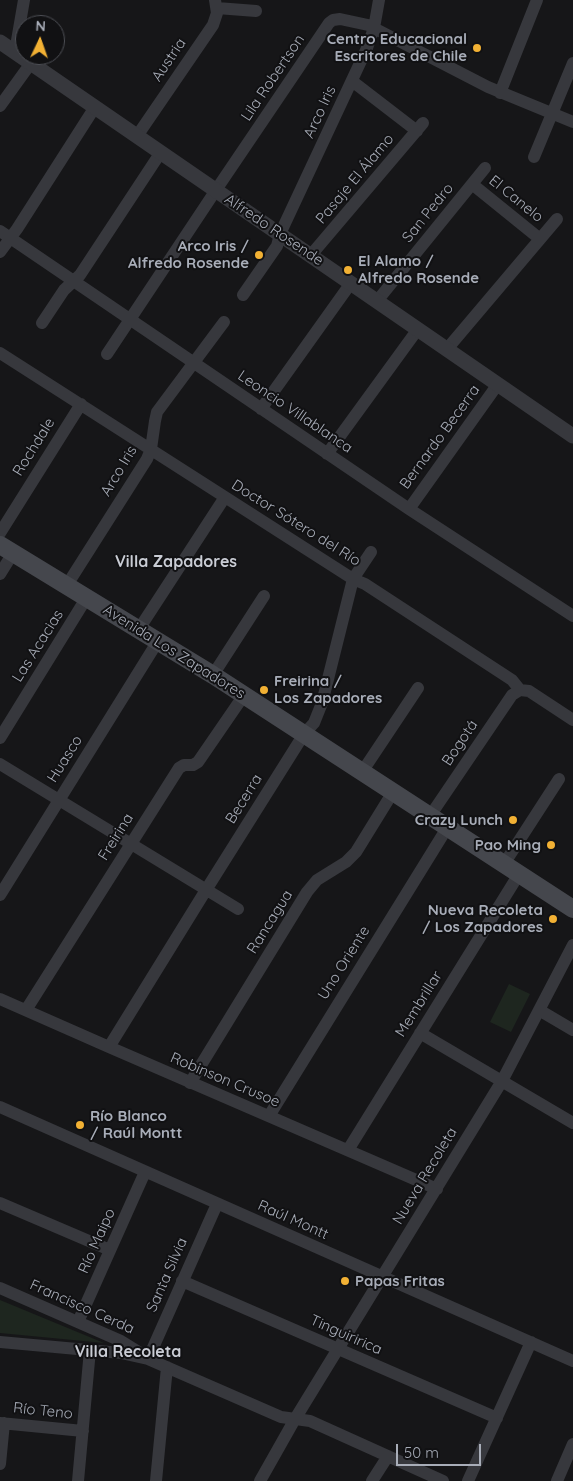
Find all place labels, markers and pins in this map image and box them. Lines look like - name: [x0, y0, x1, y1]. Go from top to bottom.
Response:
- place label: Centro Educacional Escritores de Chile: [327, 30, 467, 65]
- marker: Centro Educacional Escritores de Chile: [471, 42, 483, 54]
- place label: Arco Iris / Alfredo Rosende: [128, 237, 249, 272]
- marker: Arco Iris / Alfredo Rosende: [253, 249, 265, 261]
- place label: El Alamo / Alfredo Rosende: [358, 252, 479, 287]
- marker: El Alamo / Alfredo Rosende: [342, 264, 354, 276]
- place label: Freirina / Los Zapadores: [274, 672, 382, 707]
- marker: Freirina / Los Zapadores: [258, 684, 270, 696]
- place label: Crazy Lunch: [415, 811, 503, 829]
- marker: Crazy Lunch: [507, 814, 519, 826]
- place label: Pao Ming: [475, 836, 541, 854]
- marker: Pao Ming: [545, 839, 557, 851]
- place label: Nueva Recoleta / Los Zapadores: [422, 901, 543, 936]
- marker: Nueva Recoleta / Los Zapadores: [547, 913, 559, 925]
- place label: Río Blanco / Raúl Montt: [90, 1107, 182, 1142]
- marker: Río Blanco / Raúl Montt: [74, 1119, 86, 1131]
- place label: Papas Fritas: [355, 1272, 445, 1290]
- marker: Papas Fritas: [339, 1275, 351, 1287]

